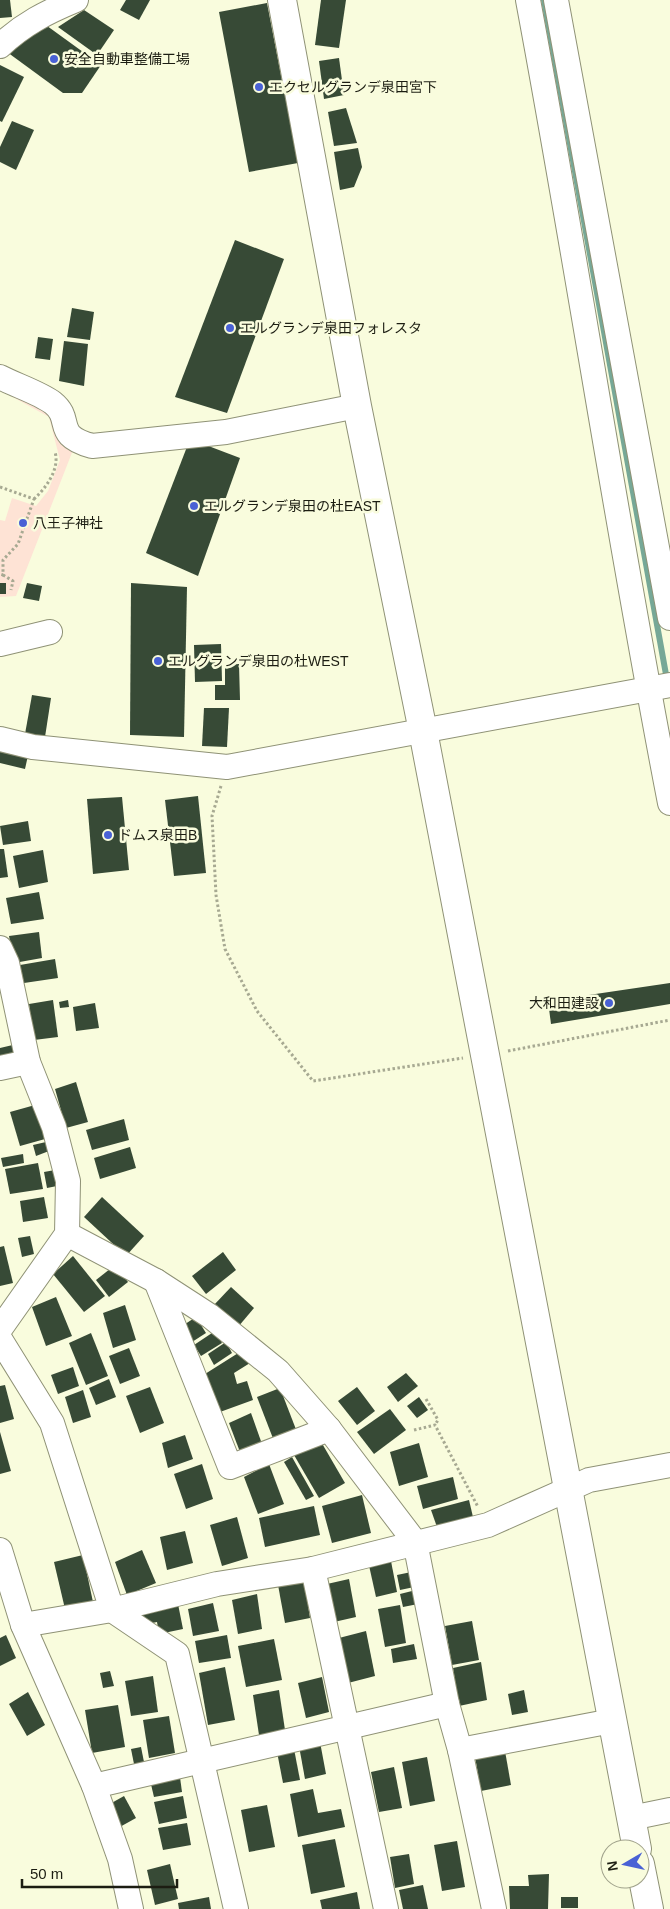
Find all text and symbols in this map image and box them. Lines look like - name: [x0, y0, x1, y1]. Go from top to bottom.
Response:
- place label: 安全自動車整備工場: [64, 51, 190, 67]
- marker: 安全自動車整備工場: [48, 53, 60, 65]
- place label: エクセルグランデ泉田宮下: [269, 79, 437, 95]
- marker: エクセルグランデ泉田宮下: [253, 81, 265, 93]
- place label: エルグランデ泉田フォレスタ: [240, 320, 422, 336]
- marker: エルグランデ泉田フォレスタ: [224, 322, 236, 334]
- place label: エルグランデ泉田の杜EAST: [204, 498, 381, 514]
- marker: エルグランデ泉田の杜EAST: [188, 500, 200, 512]
- place label: 八王子神社: [33, 515, 103, 531]
- marker: 八王子神社: [17, 517, 29, 529]
- place label: エルグランデ泉田の杜WEST: [168, 653, 349, 669]
- marker: エルグランデ泉田の杜WEST: [152, 655, 164, 667]
- place label: ドムス泉田B: [118, 827, 197, 843]
- marker: ドムス泉田B: [102, 829, 114, 841]
- place label: 大和田建設: [529, 995, 599, 1011]
- marker: 大和田建設: [603, 997, 615, 1009]
- north arrow: [600, 1839, 650, 1889]
- scale bar: [22, 1856, 178, 1888]
- text: N: [603, 1860, 621, 1872]
- text: 50 m: [30, 1865, 63, 1882]

